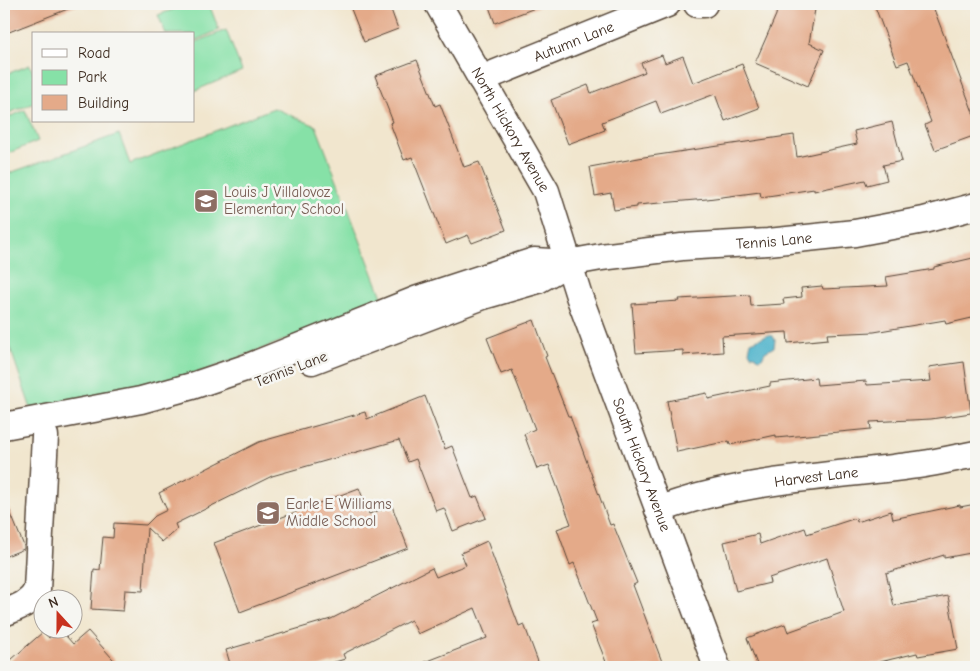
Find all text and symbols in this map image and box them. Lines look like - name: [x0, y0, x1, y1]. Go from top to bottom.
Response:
- street label: Autumn Lane: [531, 17, 617, 66]
- legend: [32, 32, 195, 122]
- text: Road: [78, 44, 110, 62]
- street label: North Hickory Avenue: [467, 64, 554, 196]
- text: Park: [78, 68, 107, 86]
- text: Building: [78, 94, 129, 112]
- place label: Louis J Villalovoz Elementary School: [224, 183, 344, 218]
- school or university icon: Louis J Villalovoz Elementary School: [193, 188, 219, 214]
- street label: Tennis Lane: [735, 228, 813, 253]
- street label: Tennis Lane: [252, 347, 330, 391]
- street label: South Hickory Avenue: [609, 395, 675, 534]
- street label: Harvest Lane: [773, 463, 860, 491]
- place label: Earle E Williams Middle School: [286, 495, 391, 530]
- school or university icon: Earle E Williams Middle School: [255, 500, 281, 526]
- north arrow: [32, 588, 82, 638]
- text: N: [46, 593, 61, 612]

